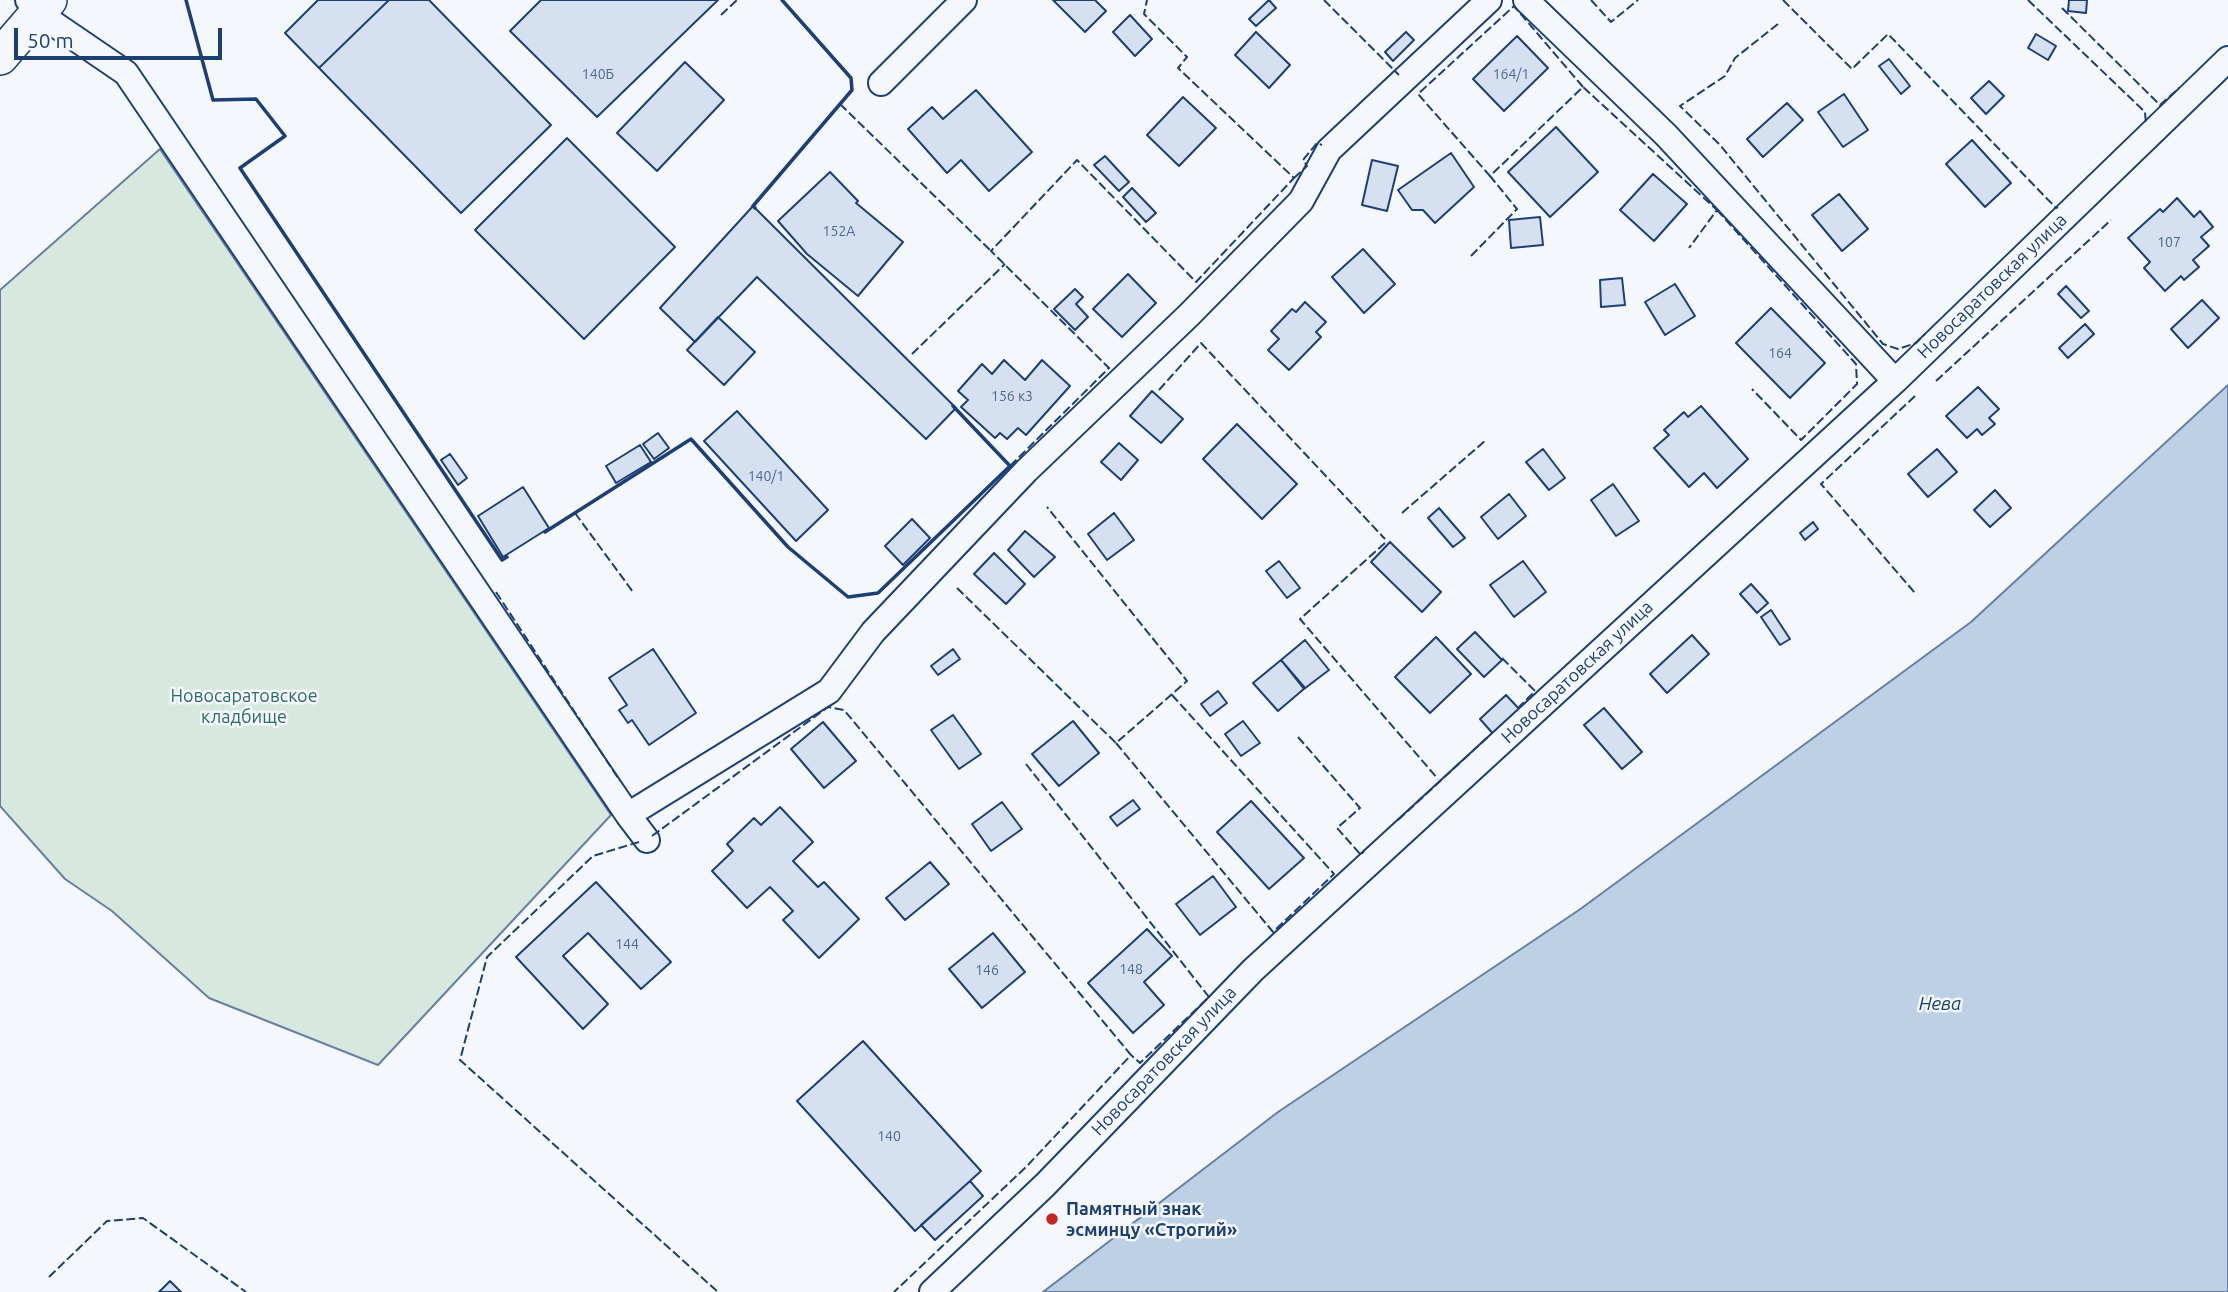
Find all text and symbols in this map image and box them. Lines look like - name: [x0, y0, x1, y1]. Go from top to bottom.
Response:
- scale bar: [18, 14, 226, 58]
- text: 50 m: [27, 28, 74, 52]
- house number: 140Б: [582, 66, 614, 82]
- house number: 164/1: [1493, 66, 1529, 82]
- street label: Новосаратовская улица: [1913, 209, 2071, 363]
- house number: 152А: [823, 223, 855, 239]
- house number: 107: [2157, 234, 2181, 250]
- house number: 164: [1768, 345, 1792, 361]
- house number: 156 к3: [991, 388, 1033, 404]
- house number: 140/1: [748, 468, 784, 484]
- street label: Новосаратовская улица: [1497, 596, 1657, 748]
- park label: Новосаратовское кладбище: [170, 685, 318, 728]
- house number: 144: [615, 936, 639, 952]
- house number: 148: [1119, 961, 1143, 977]
- house number: 146: [975, 962, 999, 978]
- street label: Новосаратовская улица: [1087, 982, 1241, 1140]
- water label: Нева: [1919, 993, 1961, 1015]
- house number: 140: [877, 1128, 901, 1144]
- place label: Памятный знак эсминцу «Строгий»: [1066, 1198, 1237, 1240]
- marker: Памятный знак эсминцу «Строгий»: [1044, 1211, 1060, 1227]

